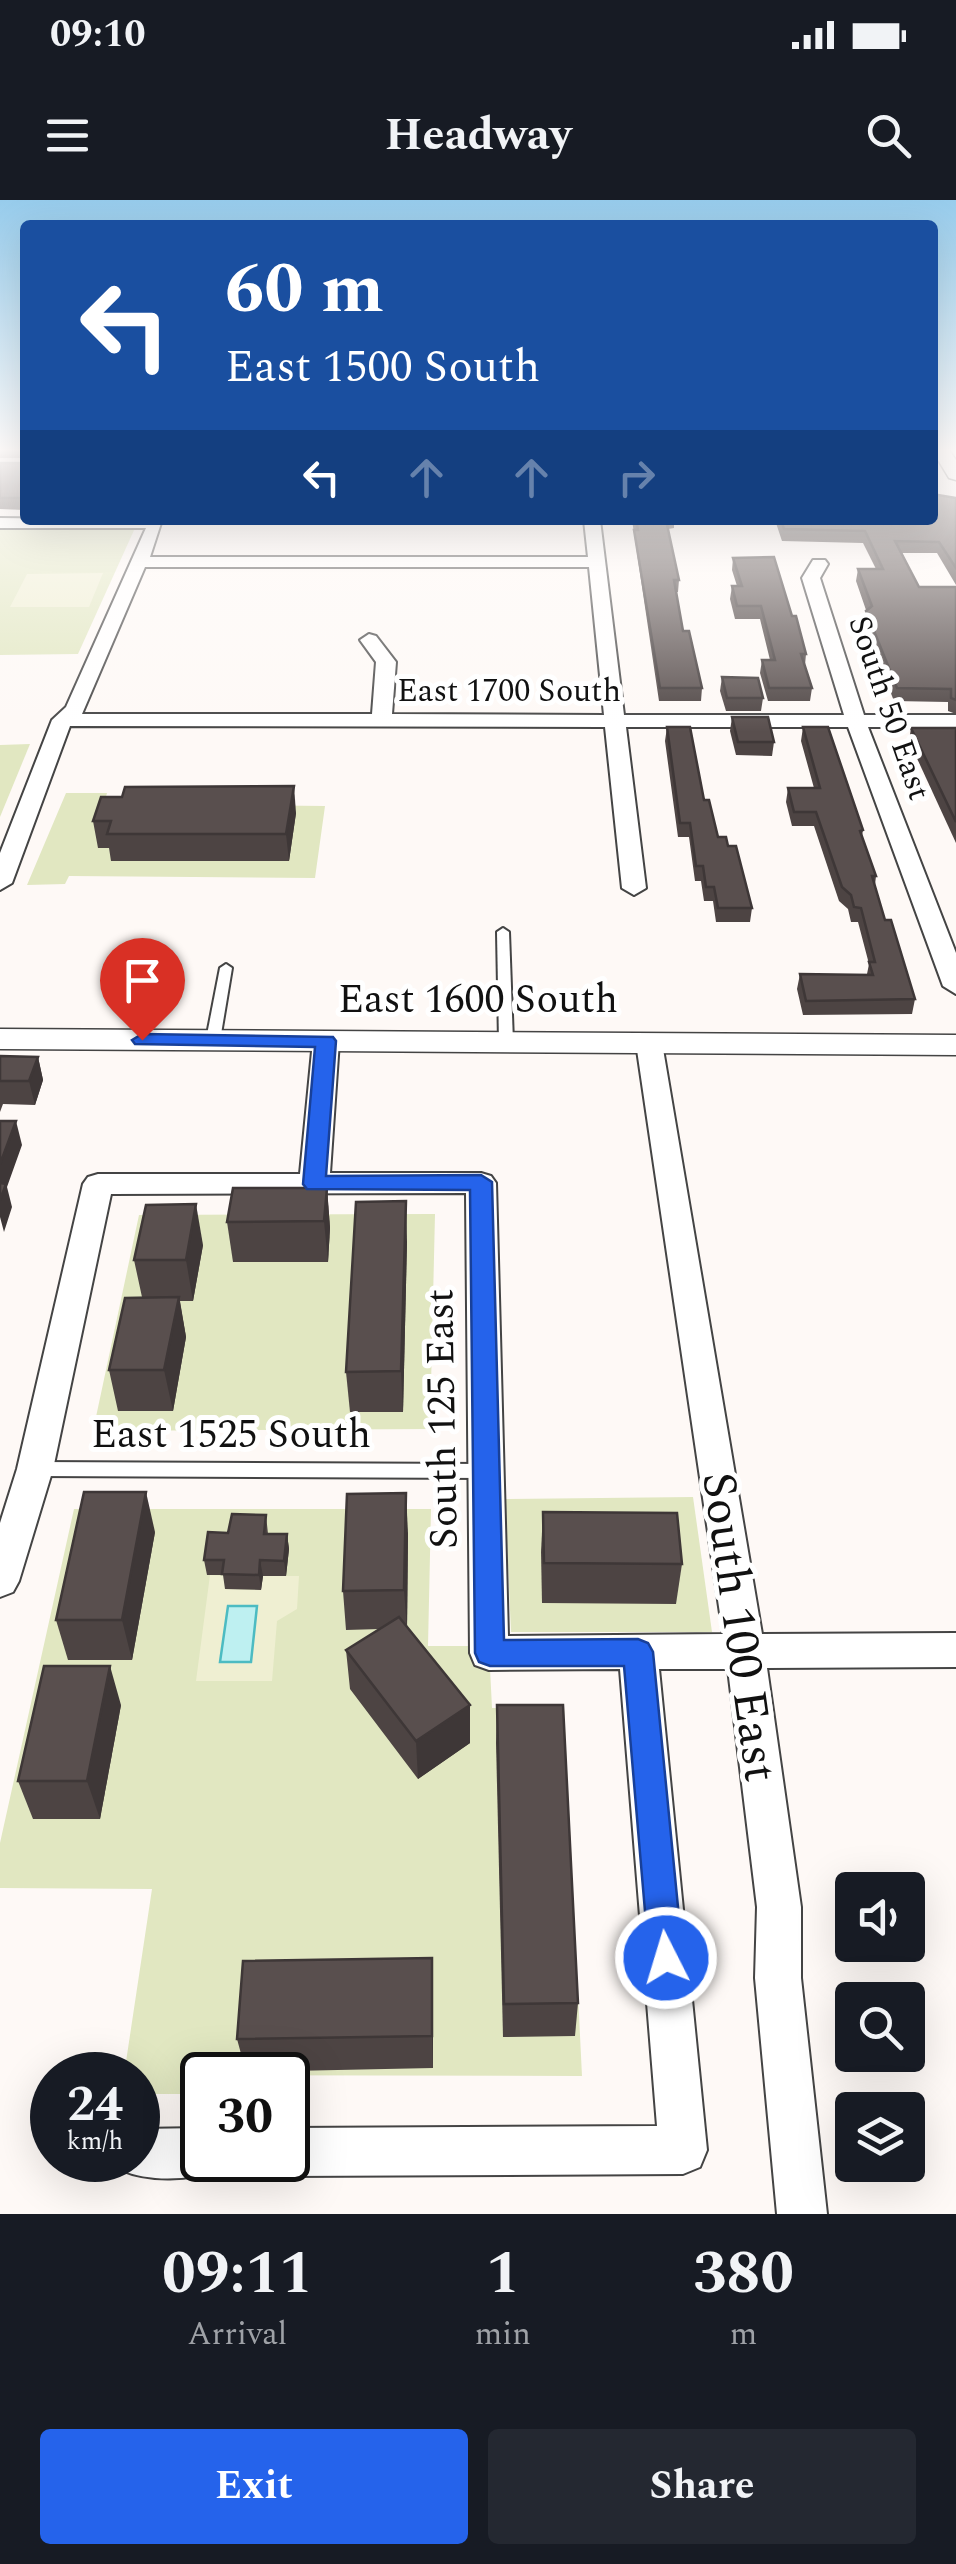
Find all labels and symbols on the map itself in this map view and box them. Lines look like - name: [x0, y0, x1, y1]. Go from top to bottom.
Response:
- street label: South 50 East: [835, 609, 943, 807]
- street label: East 1700 South: [397, 667, 621, 716]
- pin: [100, 938, 185, 1041]
- street label: East 1600 South: [338, 970, 618, 1031]
- street label: South 125 East: [410, 1288, 476, 1550]
- street label: East 1525 South: [91, 1405, 371, 1466]
- street label: South 100 East: [681, 1467, 797, 1787]
- position arrow: [614, 1906, 718, 2010]
- speed limit sign: 30: [180, 2052, 310, 2182]

